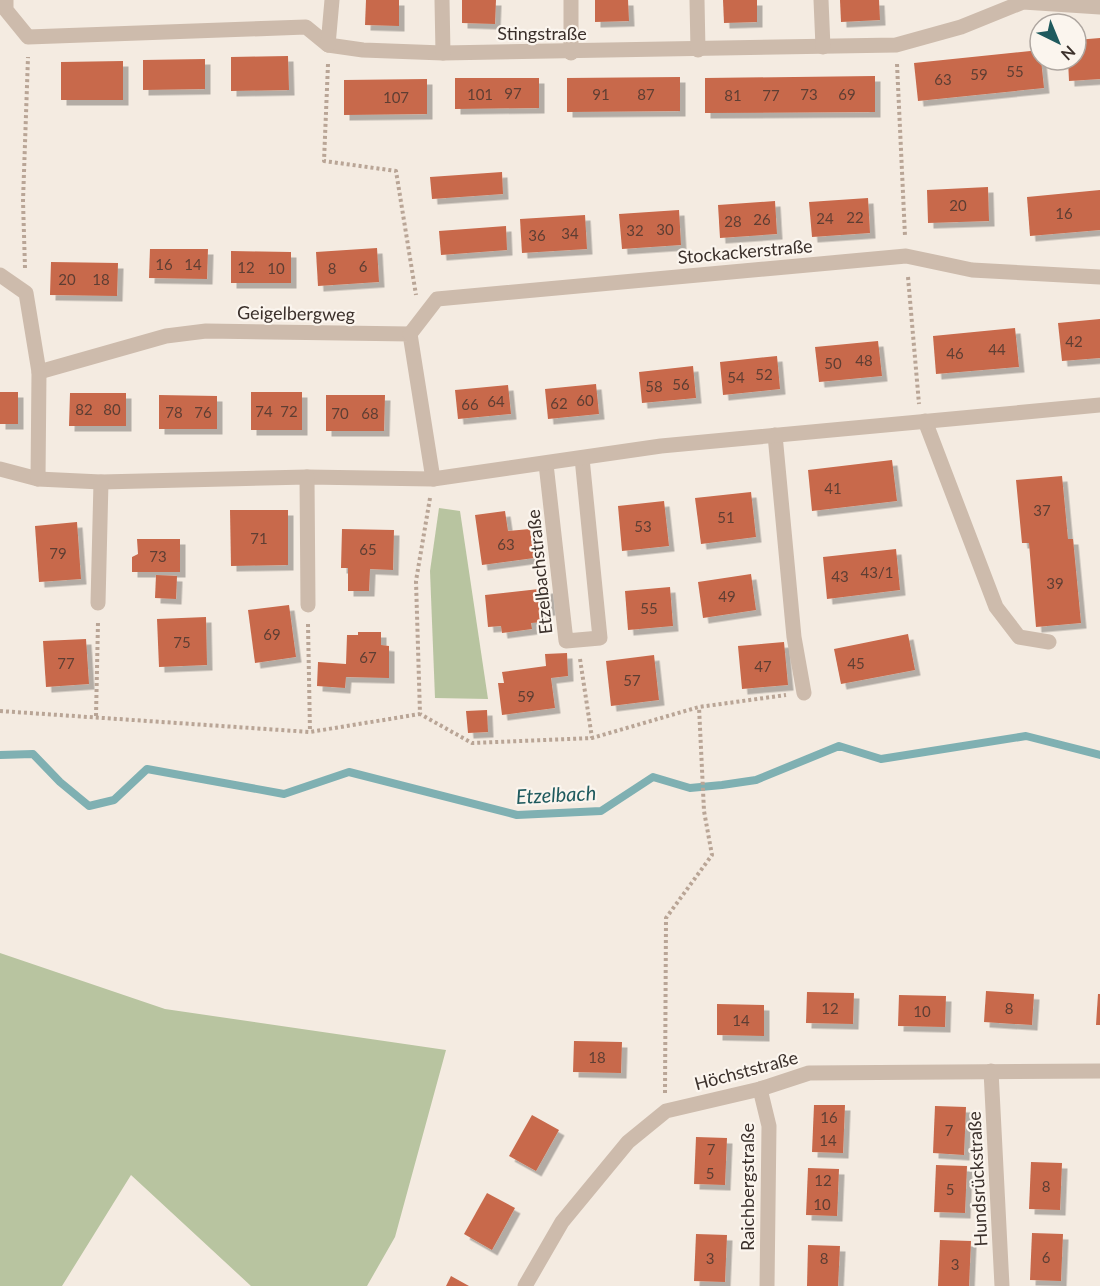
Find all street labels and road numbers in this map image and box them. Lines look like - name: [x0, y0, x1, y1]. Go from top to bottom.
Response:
- street label: Stingstraße: [497, 22, 587, 44]
- street label: Stockackerstraße: [677, 234, 813, 268]
- street label: Geigelbergweg: [237, 301, 355, 325]
- street label: Etzelbachstraße: [522, 508, 556, 636]
- street label: Höchststraße: [692, 1046, 800, 1094]
- street label: Hundsrückstraße: [962, 1111, 992, 1247]
- street label: Raichbergstraße: [736, 1123, 758, 1251]

